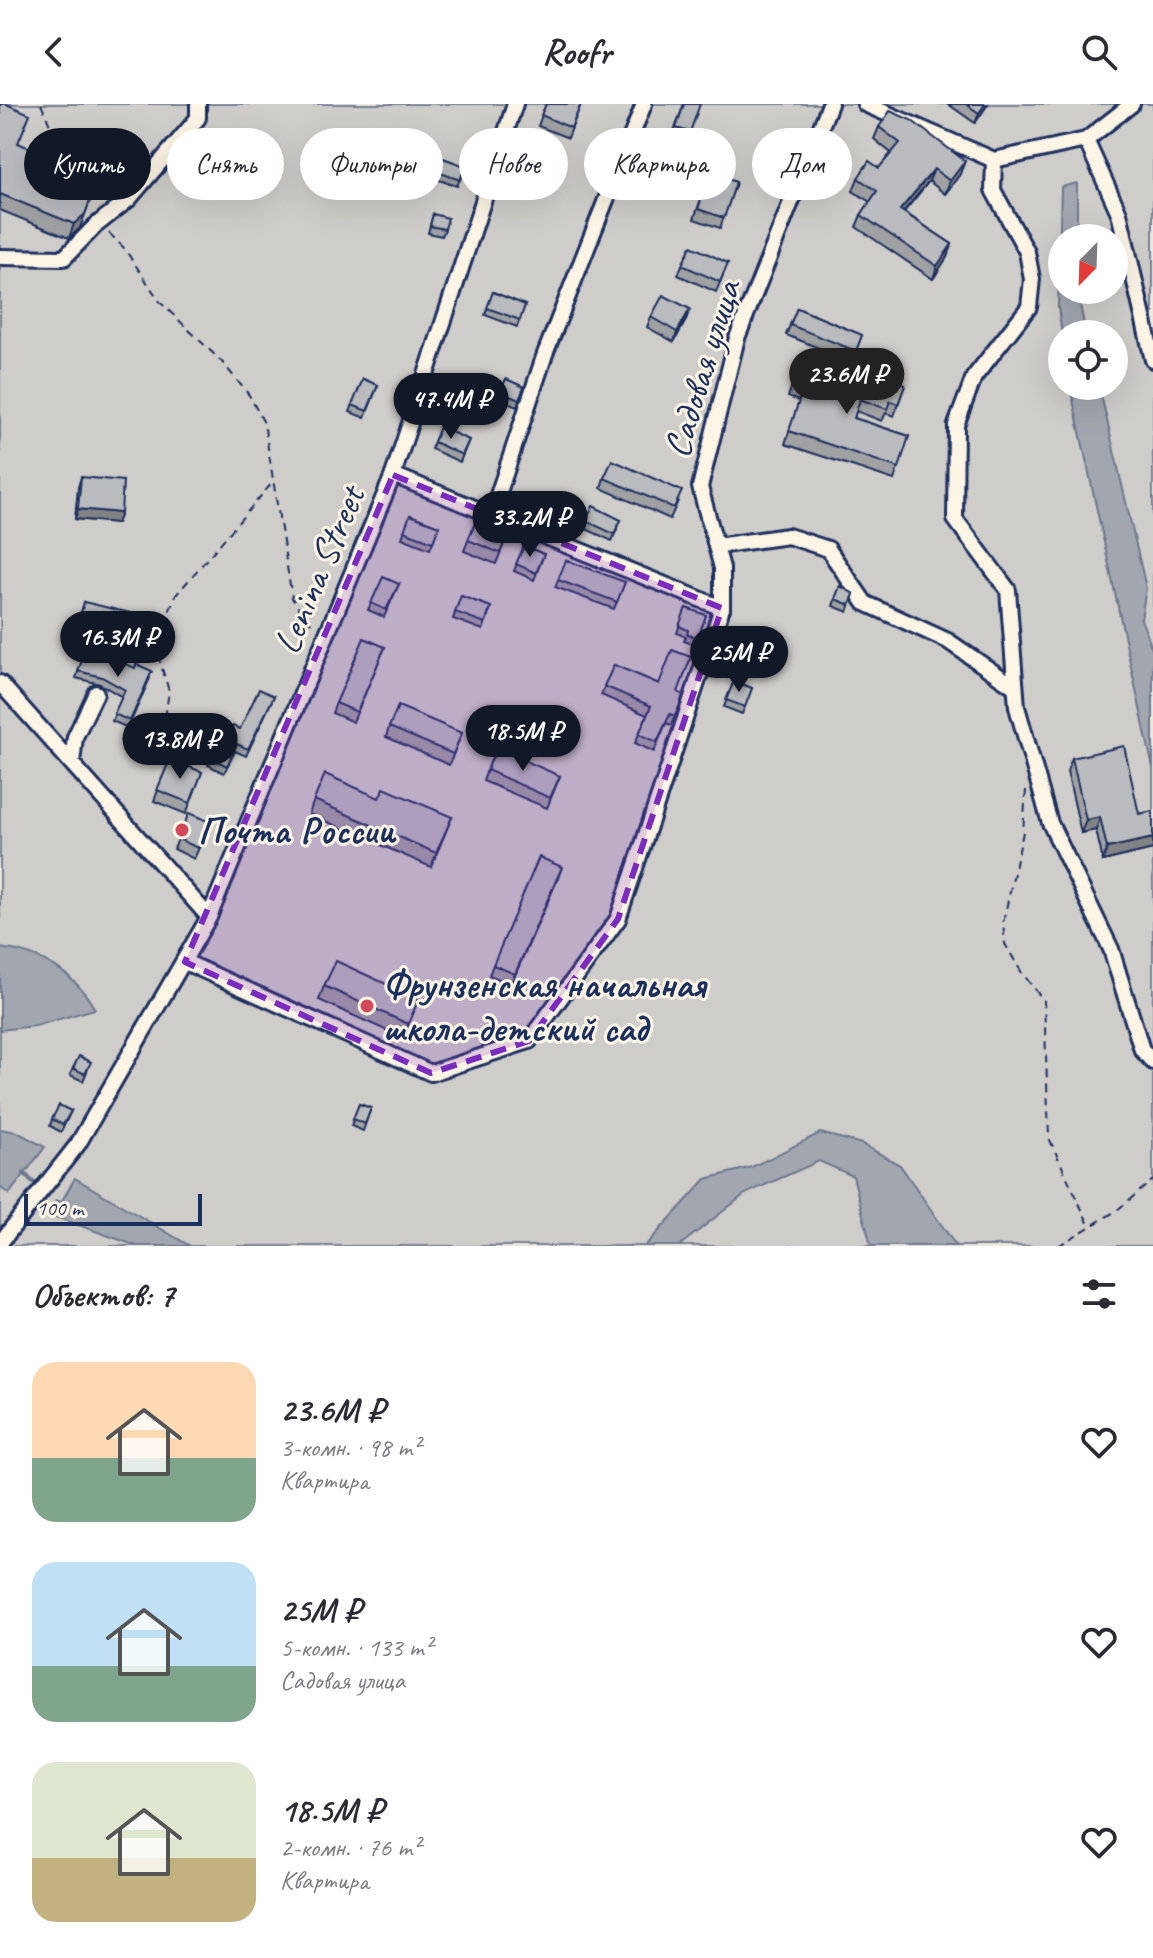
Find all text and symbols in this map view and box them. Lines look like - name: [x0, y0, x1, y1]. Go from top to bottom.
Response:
- text: Roofr: [542, 29, 611, 75]
- icon: back: [32, 30, 76, 74]
- icon: search: [1077, 30, 1121, 74]
- chip: Купить: [24, 128, 151, 200]
- chip: Снять: [167, 128, 284, 200]
- chip: Фильтры: [300, 128, 443, 200]
- chip: Новое: [459, 128, 568, 200]
- chip: Квартира: [584, 128, 736, 200]
- chip: Дом: [752, 128, 852, 200]
- north arrow: [1048, 224, 1128, 304]
- map controls: [1048, 224, 1128, 400]
- street label: Садовая улица: [653, 273, 752, 463]
- button: locate: [1048, 320, 1128, 400]
- pin: 23.6M ₽: [773, 348, 921, 416]
- text: 23.6M ₽: [807, 357, 887, 390]
- pin: 47.4M ₽: [377, 373, 525, 441]
- text: 47.4M ₽: [412, 382, 490, 415]
- street label: Lenina Street: [263, 476, 376, 660]
- pin: 33.2M ₽: [456, 491, 604, 559]
- text: 33.2M ₽: [491, 500, 569, 533]
- pin: 16.3M ₽: [44, 611, 192, 679]
- text: 16.3M ₽: [78, 620, 158, 653]
- pin: 25M ₽: [683, 626, 795, 694]
- text: 25M ₽: [708, 635, 770, 668]
- pin: 18.5M ₽: [449, 705, 597, 773]
- pin: 13.8M ₽: [106, 713, 254, 781]
- text: 18.5M ₽: [484, 714, 562, 747]
- text: 13.8M ₽: [141, 722, 219, 755]
- place label: Почта России: [198, 807, 397, 854]
- marker: Почта России: [173, 821, 191, 839]
- place label: Фрунзенская начальная школа-детский сад: [383, 961, 708, 1052]
- marker: Фрунзенская начальная школа-детский сад: [358, 997, 376, 1015]
- scale bar: [24, 1190, 202, 1226]
- text: 100 m: [36, 1194, 83, 1222]
- icon: filters: [1077, 1272, 1121, 1316]
- text: Объектов: 7: [32, 1273, 174, 1316]
- text: 23.6M ₽: [280, 1388, 384, 1431]
- icon: home: [96, 1394, 192, 1490]
- icon: heart: [1077, 1420, 1121, 1464]
- text: 3-комн. · 98 m²: [280, 1431, 420, 1464]
- text: Квартира: [280, 1464, 369, 1497]
- text: 25M ₽: [280, 1588, 361, 1631]
- icon: home: [96, 1594, 192, 1690]
- icon: heart: [1077, 1620, 1121, 1664]
- text: 5-комн. · 133 m²: [280, 1631, 432, 1664]
- text: Садовая улица: [280, 1664, 405, 1697]
- text: 18.5M ₽: [280, 1788, 383, 1831]
- icon: home: [96, 1794, 192, 1890]
- icon: heart: [1077, 1820, 1121, 1864]
- text: 2-комн. · 76 m²: [280, 1831, 420, 1864]
- text: Квартира: [280, 1864, 369, 1897]

